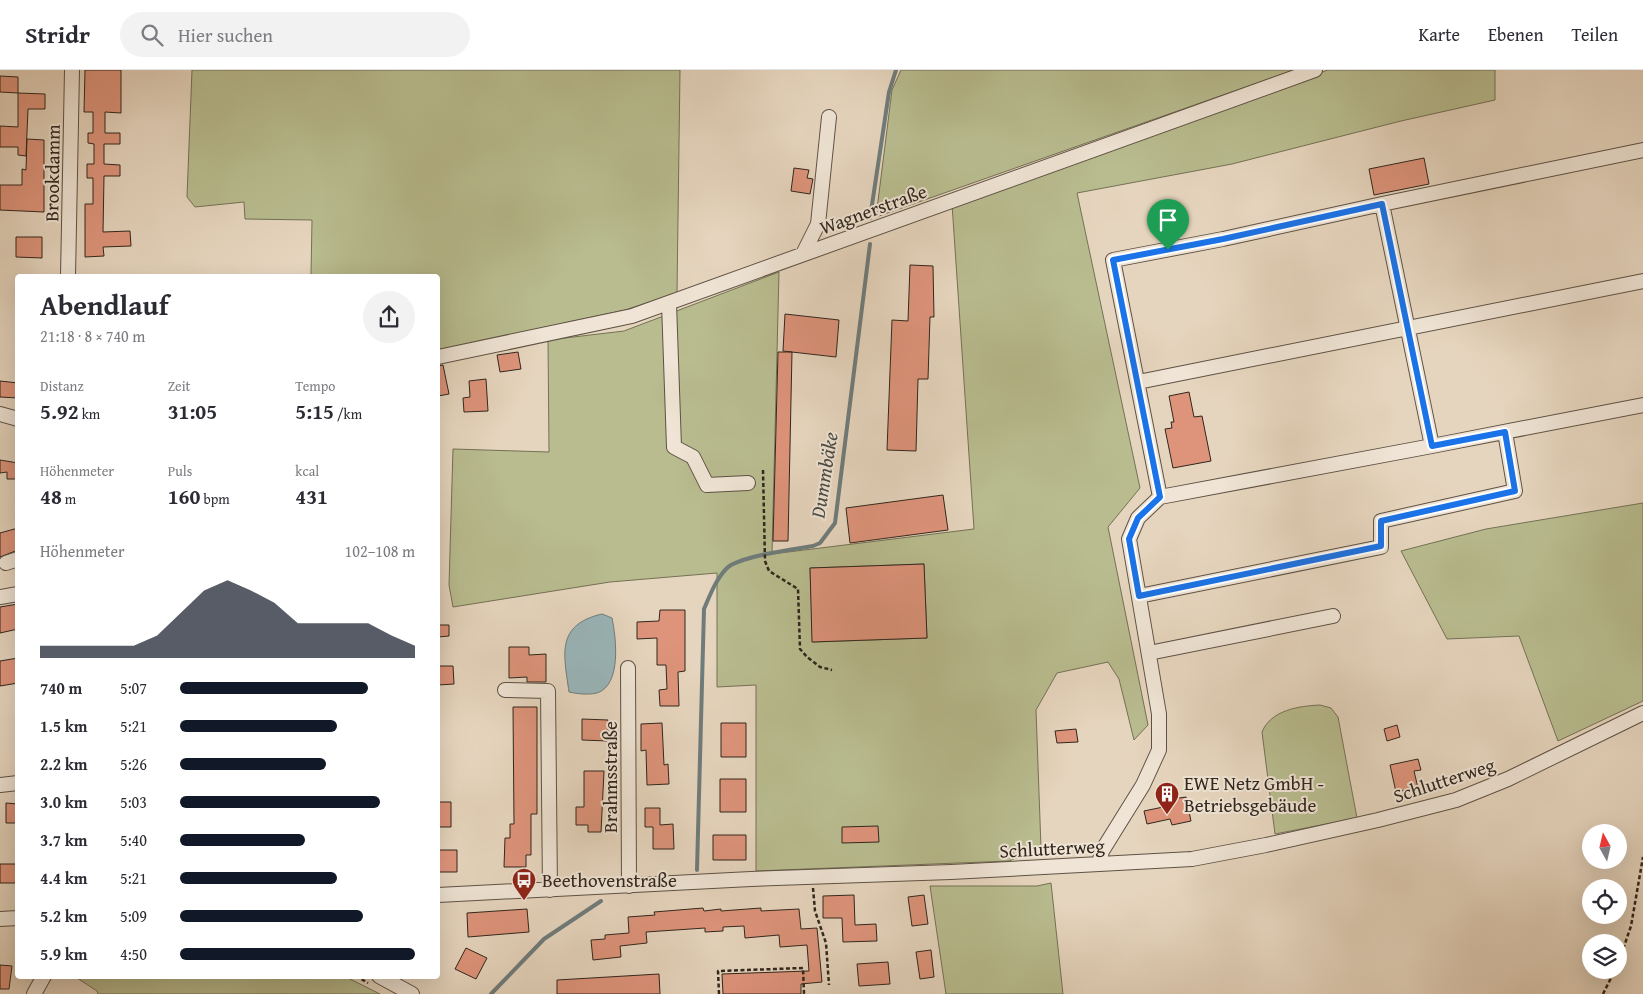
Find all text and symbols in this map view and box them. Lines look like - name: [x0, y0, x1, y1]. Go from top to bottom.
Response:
- search box: [120, 12, 470, 57]
- text: Stridr: [25, 17, 90, 52]
- icon: search: [138, 21, 166, 49]
- text: Hier suchen: [178, 21, 273, 49]
- text: Karte: [1419, 21, 1460, 48]
- text: Ebenen: [1488, 21, 1544, 48]
- text: Teilen: [1572, 21, 1618, 48]
- street label: Brookdamm: [37, 124, 67, 222]
- street label: Wagnerstraße: [815, 177, 931, 241]
- pin: [1147, 199, 1189, 250]
- icon: arrive: [1154, 206, 1182, 234]
- text: Abendlauf: [40, 284, 168, 325]
- button: share: [363, 291, 415, 343]
- text: 21:18 · 8 × 740 m: [40, 324, 145, 348]
- text: Distanz: [40, 376, 84, 396]
- text: Zeit: [168, 376, 191, 396]
- text: Tempo: [295, 376, 335, 396]
- text: 5.92: [40, 396, 79, 427]
- text: 31:05: [168, 396, 217, 427]
- text: 5:15: [295, 396, 334, 427]
- text: km: [79, 404, 100, 424]
- text: /km: [334, 404, 362, 424]
- water label: Dummbäke: [802, 430, 845, 521]
- text: Höhenmeter: [40, 461, 114, 481]
- text: Puls: [168, 461, 192, 481]
- text: kcal: [295, 461, 319, 481]
- text: 48: [40, 481, 62, 512]
- text: 160: [168, 481, 200, 512]
- text: 431: [295, 481, 328, 512]
- text: m: [62, 489, 76, 509]
- text: bpm: [200, 489, 230, 509]
- text: Höhenmeter: [40, 539, 125, 563]
- text: 102–108 m: [345, 539, 415, 563]
- text: 740 m: [40, 676, 82, 700]
- text: 5:07: [120, 676, 147, 700]
- text: 1.5 km: [40, 714, 87, 738]
- text: 5:21: [120, 714, 147, 738]
- street label: Brahmsstraße: [596, 721, 624, 833]
- street label: Schlutterweg: [1390, 750, 1499, 810]
- text: 2.2 km: [40, 752, 87, 776]
- text: 5:26: [120, 752, 147, 776]
- place label: EWE Netz GmbH - Betriebsgebäude: [1184, 769, 1324, 819]
- building icon: EWE Netz GmbH - Betriebsgebäude: [1154, 781, 1180, 815]
- text: 3.0 km: [40, 790, 87, 814]
- text: 5:03: [120, 790, 147, 814]
- north arrow: [1582, 824, 1628, 869]
- map controls: [1582, 824, 1627, 979]
- text: 3.7 km: [40, 828, 87, 852]
- text: 5:40: [120, 828, 147, 852]
- street label: Schlutterweg: [999, 831, 1106, 865]
- text: 4.4 km: [40, 866, 87, 890]
- text: 5:21: [120, 866, 147, 890]
- place label: Beethovenstraße: [542, 866, 677, 894]
- bus stop icon: Beethovenstraße: [511, 867, 537, 901]
- button: locate: [1582, 879, 1627, 924]
- text: 5.2 km: [40, 904, 87, 928]
- text: 5:09: [120, 904, 147, 928]
- button: layers: [1582, 934, 1627, 979]
- text: 5.9 km: [40, 942, 87, 966]
- text: 4:50: [120, 942, 147, 966]

